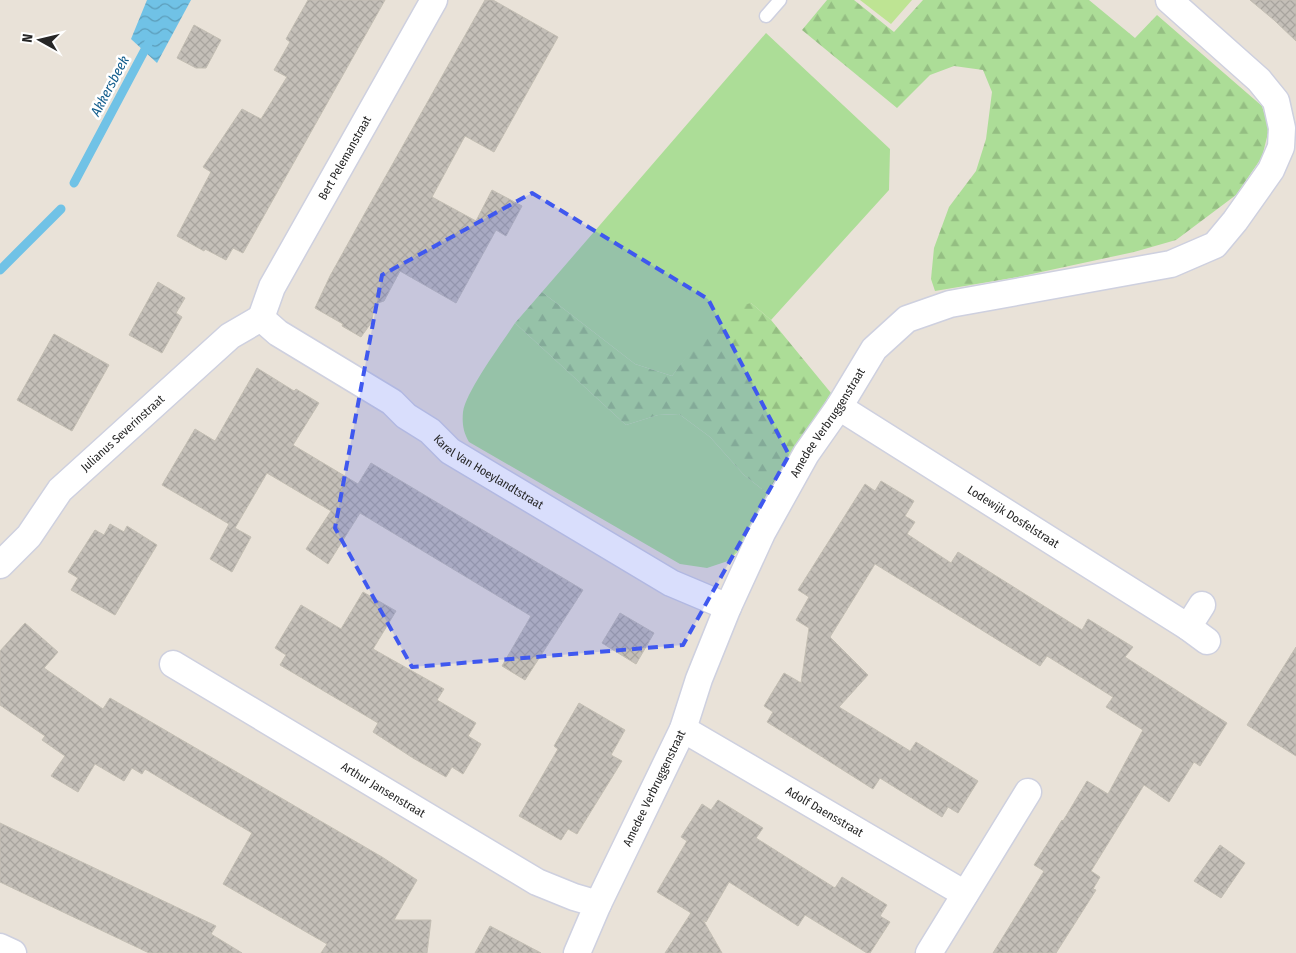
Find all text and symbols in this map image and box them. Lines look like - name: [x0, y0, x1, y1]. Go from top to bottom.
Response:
- north arrow: [15, 15, 65, 65]
- text: N: [19, 33, 37, 44]
- water label: Akkersbeek: [87, 53, 133, 120]
- street label: Bert Pelemanstraat: [316, 113, 374, 203]
- street label: Amedee Verbruggenstraat: [787, 365, 868, 480]
- street label: Julianus Severinstraat: [78, 392, 167, 475]
- street label: Karel Van Hoeylandtstraat: [431, 432, 546, 512]
- street label: Lodewijk Dosfelstraat: [965, 483, 1062, 551]
- street label: Amedee Verbruggenstraat: [620, 728, 688, 849]
- street label: Arthur Jansenstraat: [339, 759, 428, 820]
- street label: Adolf Daensstraat: [783, 784, 866, 840]

